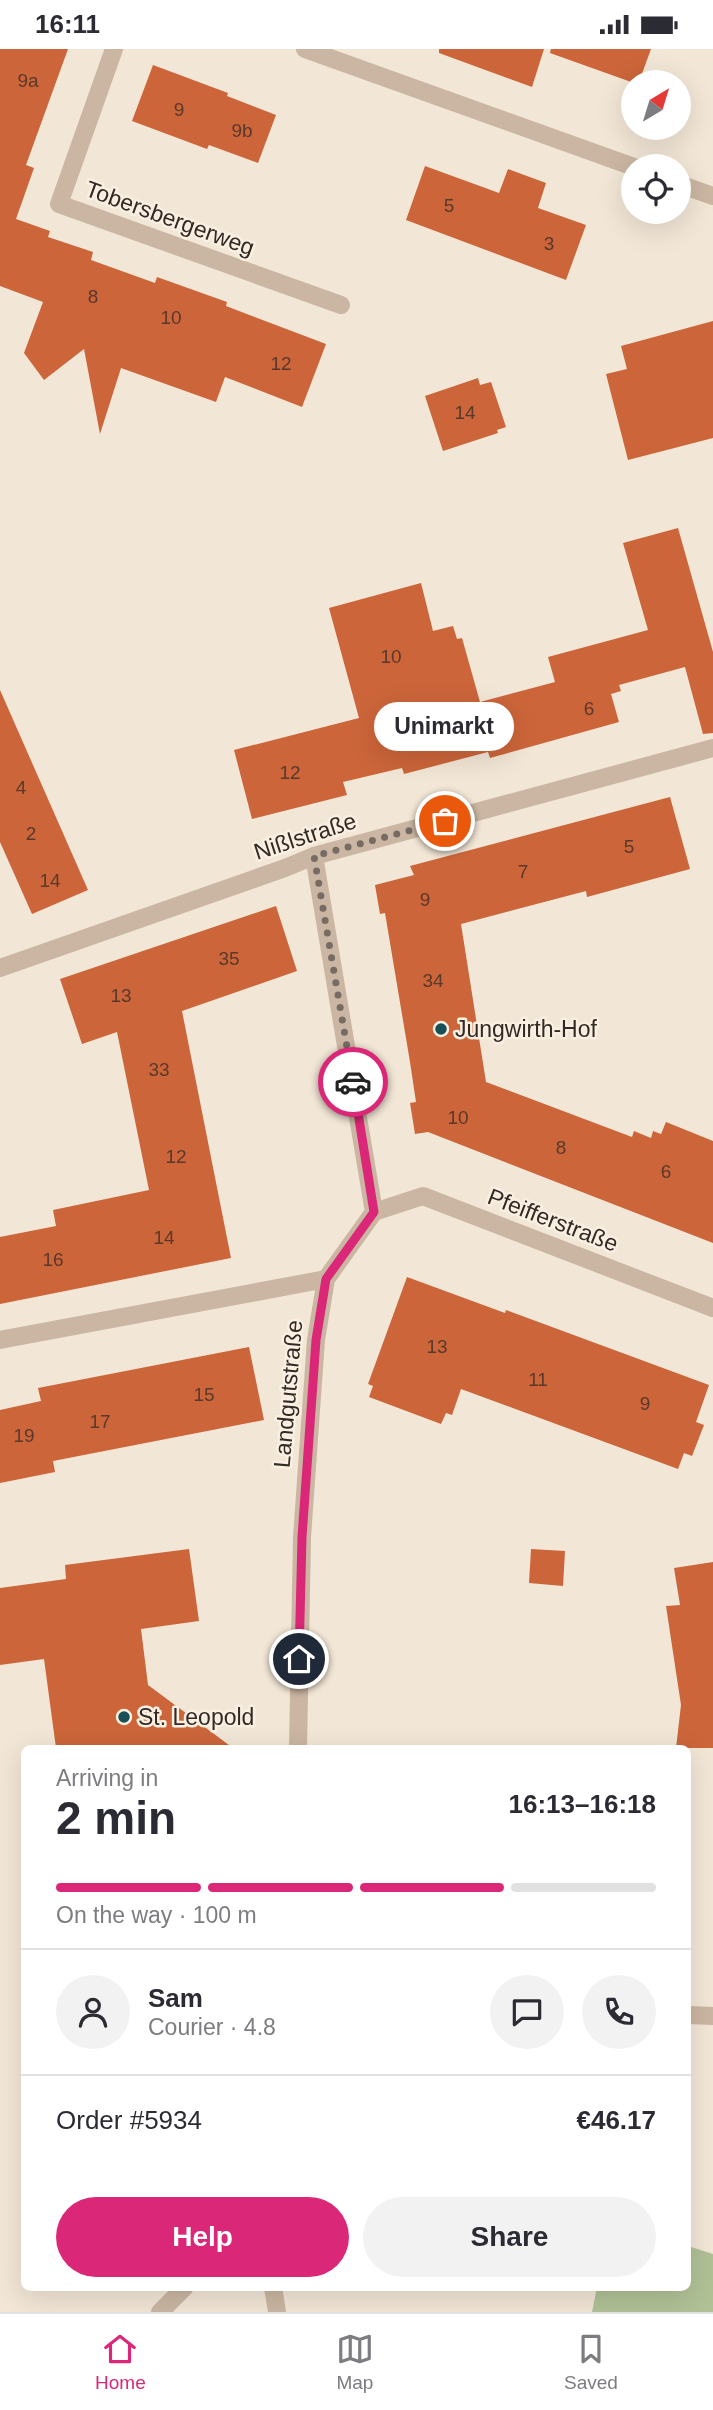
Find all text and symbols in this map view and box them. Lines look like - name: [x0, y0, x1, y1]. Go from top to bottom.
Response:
- text: 16:11: [35, 9, 100, 39]
- house number: 9a: [17, 70, 39, 91]
- north arrow: [621, 70, 691, 140]
- map controls: [621, 70, 691, 224]
- house number: 9: [174, 99, 184, 120]
- house number: 9b: [231, 120, 253, 141]
- button: locate: [621, 154, 691, 224]
- street label: Tobersbergerweg: [82, 175, 258, 261]
- house number: 5: [444, 195, 454, 216]
- house number: 3: [544, 233, 554, 254]
- house number: 8: [88, 286, 98, 307]
- house number: 10: [160, 307, 182, 328]
- house number: 12: [270, 353, 292, 374]
- house number: 14: [454, 402, 476, 423]
- house number: 10: [380, 646, 402, 667]
- house number: 6: [584, 698, 594, 719]
- callout: Unimarkt: [375, 702, 515, 751]
- text: Unimarkt: [394, 713, 494, 739]
- house number: 12: [279, 762, 301, 783]
- house number: 4: [16, 777, 27, 798]
- pin: [415, 791, 475, 851]
- icon: bag: [426, 802, 464, 840]
- street label: Nißlstraße: [251, 807, 359, 865]
- house number: 2: [26, 823, 36, 844]
- house number: 5: [624, 836, 634, 857]
- house number: 7: [518, 861, 528, 882]
- house number: 14: [39, 870, 61, 891]
- house number: 9: [420, 889, 430, 910]
- house number: 35: [218, 948, 240, 969]
- house number: 34: [422, 970, 444, 991]
- house number: 13: [110, 985, 132, 1006]
- place label: Jungwirth-Hof: [455, 1016, 597, 1042]
- marker: Jungwirth-Hof: [433, 1021, 449, 1037]
- courier: [318, 1047, 388, 1117]
- house number: 33: [148, 1059, 170, 1080]
- icon: car: [334, 1063, 372, 1101]
- house number: 10: [447, 1107, 469, 1128]
- house number: 8: [556, 1137, 566, 1158]
- house number: 12: [165, 1146, 187, 1167]
- house number: 6: [661, 1161, 671, 1182]
- street label: Pfeifferstraße: [484, 1183, 622, 1257]
- house number: 14: [153, 1227, 175, 1248]
- house number: 16: [42, 1249, 64, 1270]
- street label: Landgutstraße: [269, 1319, 307, 1469]
- house number: 13: [426, 1336, 448, 1357]
- house number: 11: [528, 1369, 548, 1390]
- house number: 15: [193, 1384, 215, 1405]
- house number: 9: [640, 1393, 650, 1414]
- house number: 17: [89, 1411, 111, 1432]
- house number: 19: [13, 1425, 35, 1446]
- pin: [269, 1629, 329, 1689]
- icon: home: [280, 1640, 318, 1678]
- place label: St. Leopold: [138, 1704, 254, 1730]
- marker: St. Leopold: [116, 1709, 132, 1725]
- text: Arriving in: [56, 1765, 158, 1791]
- text: 16:13–16:18: [509, 1789, 656, 1819]
- text: 2 min: [56, 1792, 176, 1844]
- text: On the way · 100 m: [56, 1902, 257, 1928]
- button: person: [56, 1975, 130, 2049]
- button: chat: [490, 1975, 564, 2049]
- button: phone: [582, 1975, 656, 2049]
- text: Sam: [148, 1983, 203, 2013]
- text: Courier · 4.8: [148, 2014, 276, 2040]
- text: Order #5934: [56, 2105, 202, 2135]
- text: €46.17: [576, 2105, 656, 2135]
- button: Help: [56, 2197, 349, 2277]
- button: Share: [363, 2197, 656, 2277]
- tab: Home: [95, 2330, 146, 2394]
- tab: Map: [336, 2330, 374, 2394]
- tab: Saved: [564, 2330, 618, 2394]

